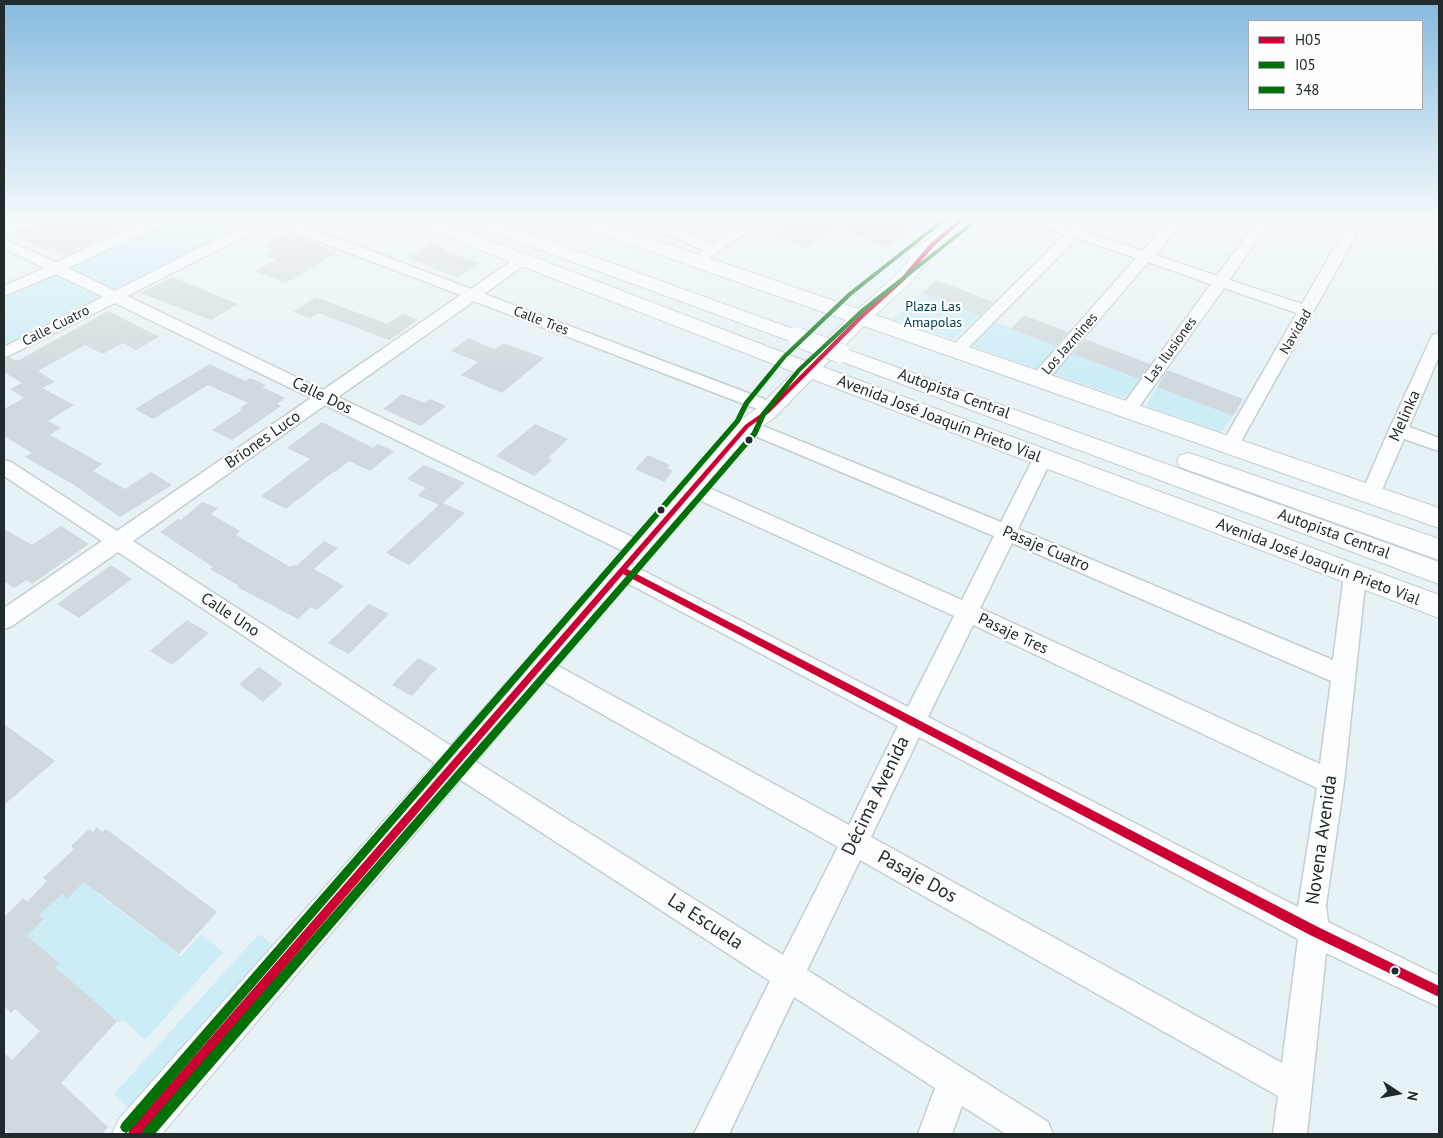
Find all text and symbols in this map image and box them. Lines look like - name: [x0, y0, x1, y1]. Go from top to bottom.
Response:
- legend: [1248, 20, 1423, 110]
- text: H05: [1295, 30, 1321, 49]
- text: I05: [1295, 55, 1316, 74]
- text: 348: [1295, 80, 1320, 99]
- park label: Plaza Las Amapolas: [904, 299, 962, 332]
- street label: Calle Cuatro: [20, 302, 92, 350]
- street label: Calle Tres: [511, 303, 571, 339]
- street label: Navidad: [1277, 307, 1315, 357]
- street label: Los Jazmines: [1039, 310, 1101, 378]
- street label: Las Ilusiones: [1142, 314, 1200, 386]
- street label: Autopista Central: [895, 365, 1013, 423]
- street label: Avenida José Joaquín Prieto Vial: [834, 371, 1044, 467]
- street label: Calle Dos: [289, 373, 355, 419]
- street label: Melinka: [1385, 387, 1425, 445]
- street label: Briones Luco: [222, 407, 304, 473]
- unlabelled marker: [744, 435, 754, 445]
- unlabelled marker: [656, 505, 666, 515]
- street label: Autopista Central: [1275, 505, 1393, 563]
- street label: Avenida José Joaquín Prieto Vial: [1213, 514, 1423, 610]
- street label: Pasaje Cuatro: [1000, 522, 1092, 576]
- street label: Calle Uno: [197, 589, 263, 641]
- street label: Pasaje Tres: [975, 609, 1051, 659]
- street label: Décima Avenida: [837, 733, 915, 859]
- street label: Novena Avenida: [1302, 774, 1342, 906]
- street label: Pasaje Dos: [873, 846, 961, 908]
- street label: La Escuela: [663, 889, 747, 955]
- unlabelled marker: [1390, 966, 1400, 976]
- north arrow: [1373, 1068, 1423, 1118]
- text: N: [1403, 1090, 1422, 1102]

